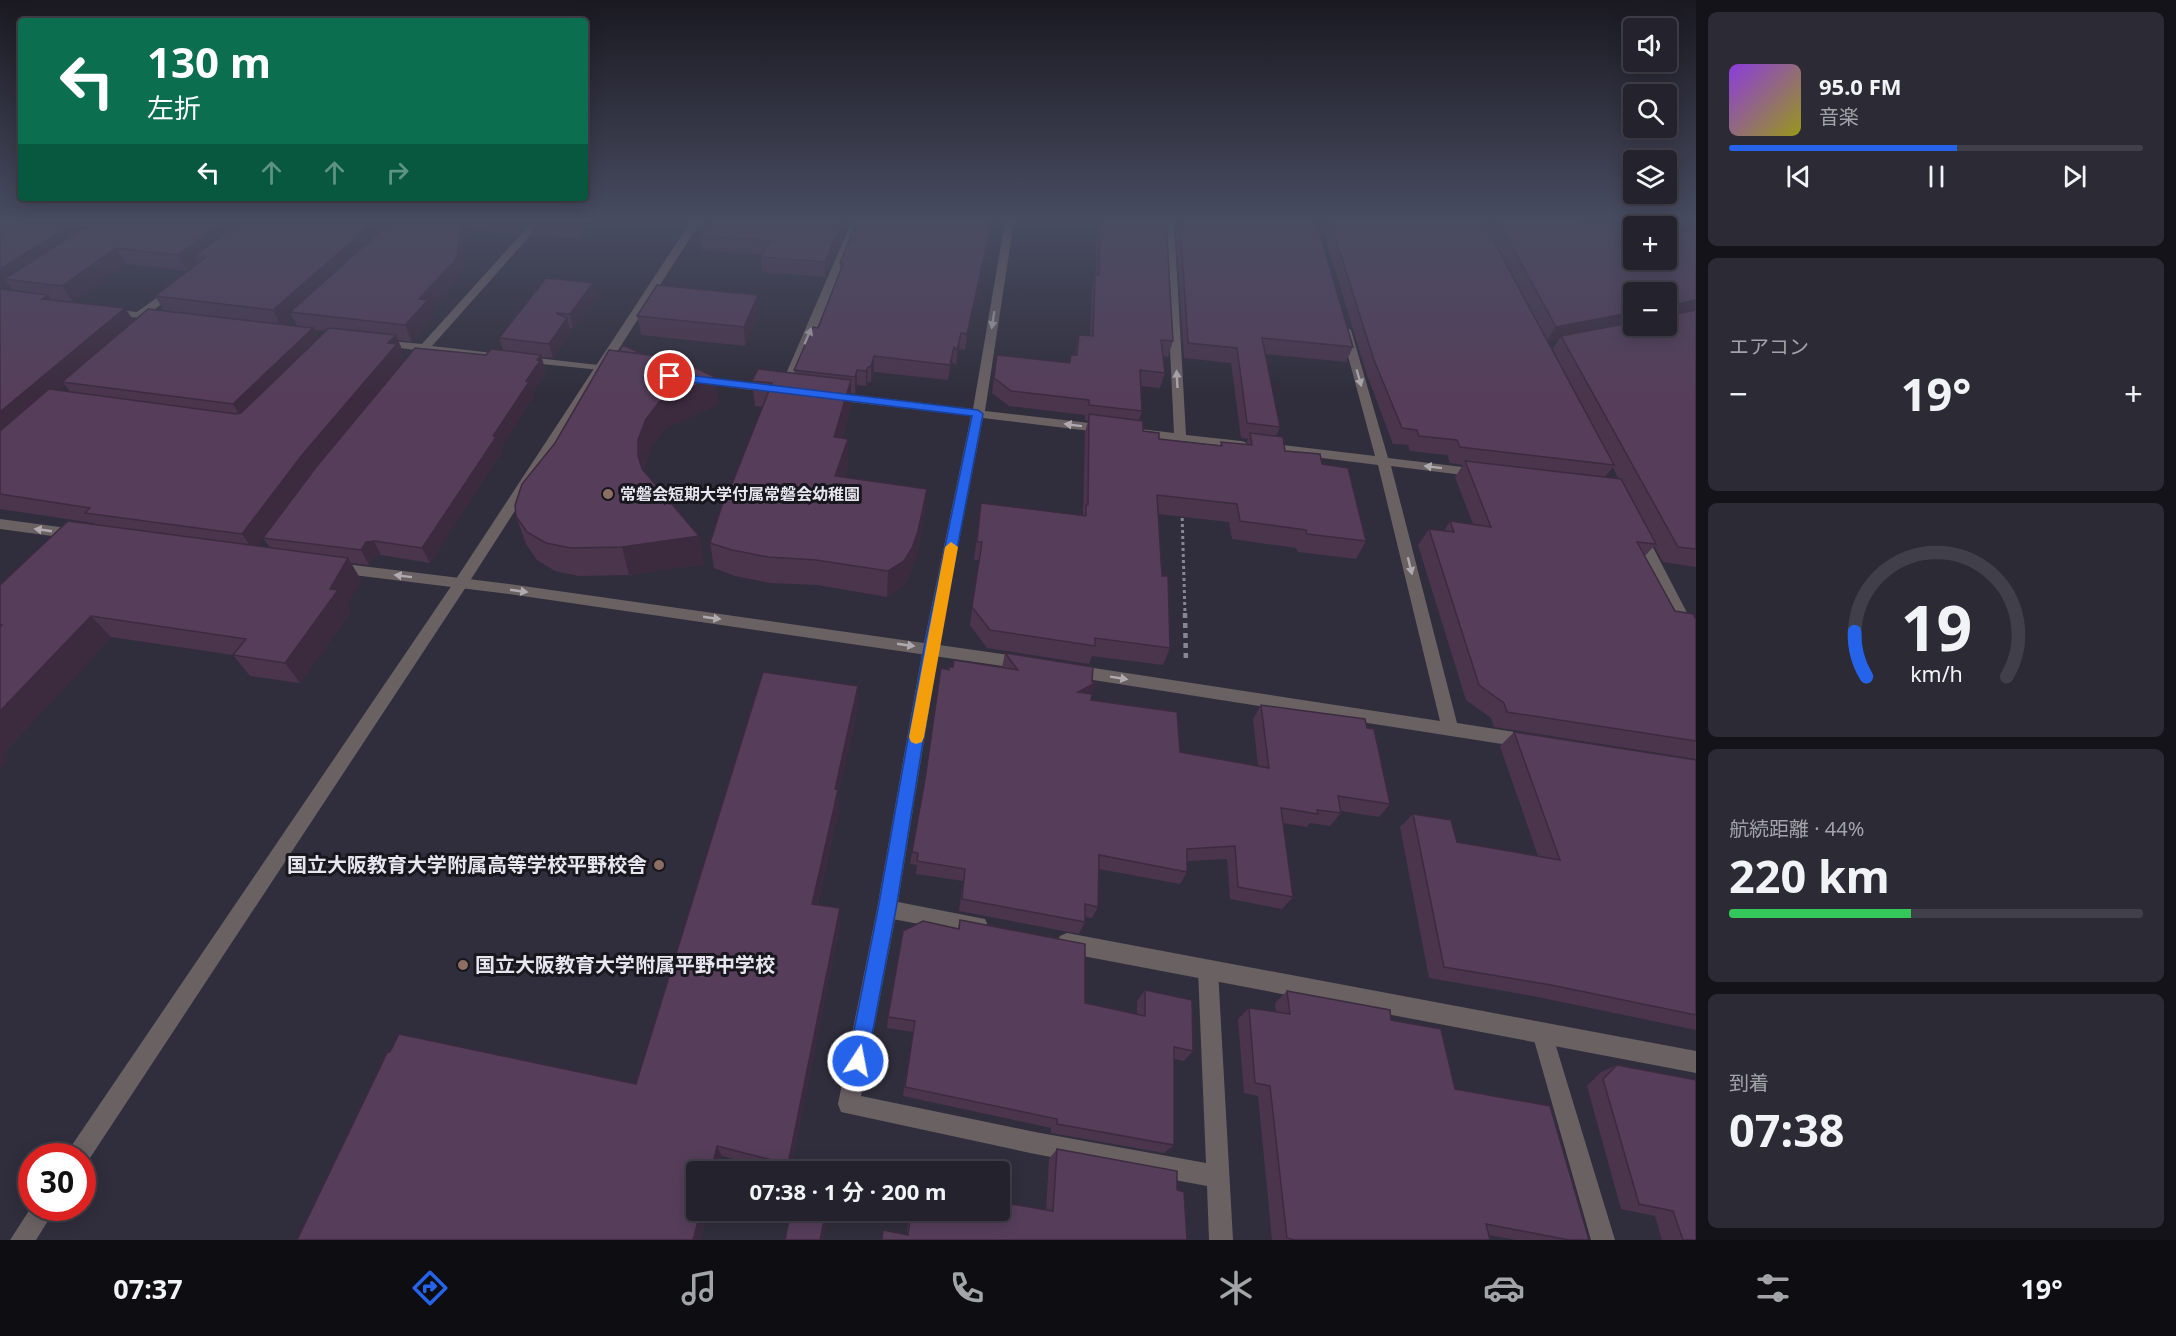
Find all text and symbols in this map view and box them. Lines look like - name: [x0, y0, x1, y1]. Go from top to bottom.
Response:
- map controls: [1623, 18, 1677, 336]
- button: sound: [1623, 18, 1677, 72]
- text: 130 m: [147, 33, 271, 90]
- icon: left: [48, 42, 126, 120]
- text: 95.0 FM: [1819, 71, 1901, 101]
- button: search: [1623, 84, 1677, 138]
- text: 左折: [147, 89, 201, 126]
- text: 音楽: [1819, 103, 1859, 130]
- button: layers: [1623, 150, 1677, 204]
- icon: left: [192, 156, 225, 189]
- icon: ahead: [255, 156, 288, 189]
- icon: ahead: [318, 156, 351, 189]
- icon: right: [381, 156, 414, 189]
- icon: previous: [1782, 160, 1815, 193]
- icon: pause: [1920, 160, 1953, 193]
- icon: next: [2058, 160, 2091, 193]
- button: +: [1623, 216, 1677, 270]
- button: −: [1623, 282, 1677, 336]
- one-way arrow: [988, 311, 997, 330]
- one-way arrow: [803, 327, 813, 345]
- text: エアコン: [1729, 333, 1809, 360]
- pin: [644, 350, 695, 401]
- icon: arrive: [653, 359, 686, 392]
- text: 19°: [1901, 363, 1971, 424]
- one-way arrow: [1173, 369, 1182, 388]
- one-way arrow: [1355, 369, 1365, 387]
- text: −: [1729, 371, 1748, 416]
- text: +: [2124, 371, 2143, 416]
- one-way arrow: [1063, 420, 1082, 430]
- one-way arrow: [1424, 462, 1443, 472]
- place label: 常磐会短期大学付属常磐会幼稚園: [620, 483, 860, 505]
- marker: 常磐会短期大学付属常磐会幼稚園: [601, 487, 615, 501]
- one-way arrow: [34, 526, 53, 535]
- one-way arrow: [1405, 557, 1415, 575]
- one-way arrow: [394, 571, 413, 581]
- text: 19: [1900, 584, 1972, 669]
- one-way arrow: [510, 586, 529, 595]
- one-way arrow: [703, 613, 722, 622]
- one-way arrow: [896, 640, 915, 649]
- text: km/h: [1910, 659, 1962, 688]
- one-way arrow: [1110, 673, 1129, 682]
- text: 航続距離 · 44%: [1729, 815, 1864, 842]
- text: 220 km: [1729, 845, 1890, 906]
- place label: 国立大阪教育大学附属高等学校平野校舎: [287, 851, 647, 878]
- marker: 国立大阪教育大学附属高等学校平野校舎: [652, 858, 666, 872]
- place label: 国立大阪教育大学附属平野中学校: [475, 951, 775, 978]
- marker: 国立大阪教育大学附属平野中学校: [456, 958, 470, 972]
- position arrow: [826, 1029, 890, 1093]
- text: 到着: [1729, 1069, 1769, 1096]
- text: 07:38: [1729, 1099, 1845, 1160]
- speed limit sign: 30: [18, 1143, 96, 1221]
- text: 07:38 · 1 分 · 200 m: [750, 1176, 947, 1206]
- icon: directions: [409, 1267, 451, 1309]
- icon: music: [678, 1267, 720, 1309]
- icon: phone: [946, 1267, 988, 1309]
- icon: climate: [1215, 1267, 1257, 1309]
- icon: car: [1483, 1267, 1525, 1309]
- icon: filters: [1752, 1267, 1794, 1309]
- text: 07:37: [113, 1270, 183, 1307]
- text: 19°: [2020, 1270, 2063, 1307]

